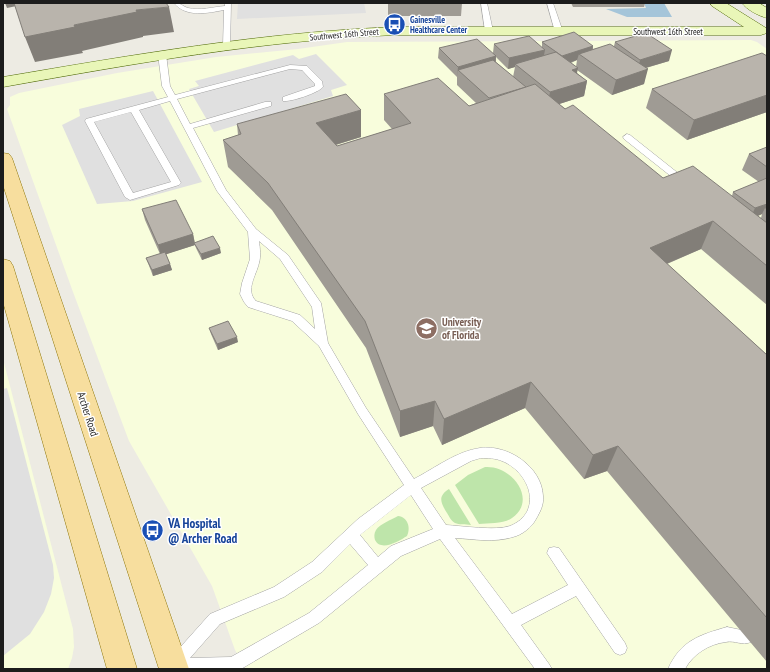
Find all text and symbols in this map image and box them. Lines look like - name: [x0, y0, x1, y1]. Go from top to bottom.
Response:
- bus stop icon: Gainesville Healthcare Center: [382, 11, 408, 37]
- place label: Gainesville Healthcare Center: [410, 14, 468, 35]
- street label: Southwest 16th Street: [309, 25, 380, 43]
- street label: Southwest 16th Street: [633, 26, 703, 37]
- school or university icon: University of Florida: [414, 315, 440, 341]
- place label: University of Florida: [442, 315, 482, 342]
- street label: Archer Road: [74, 390, 102, 438]
- place label: VA Hospital @ Archer Road: [167, 515, 238, 547]
- bus stop icon: VA Hospital @ Archer Road: [140, 517, 166, 543]

